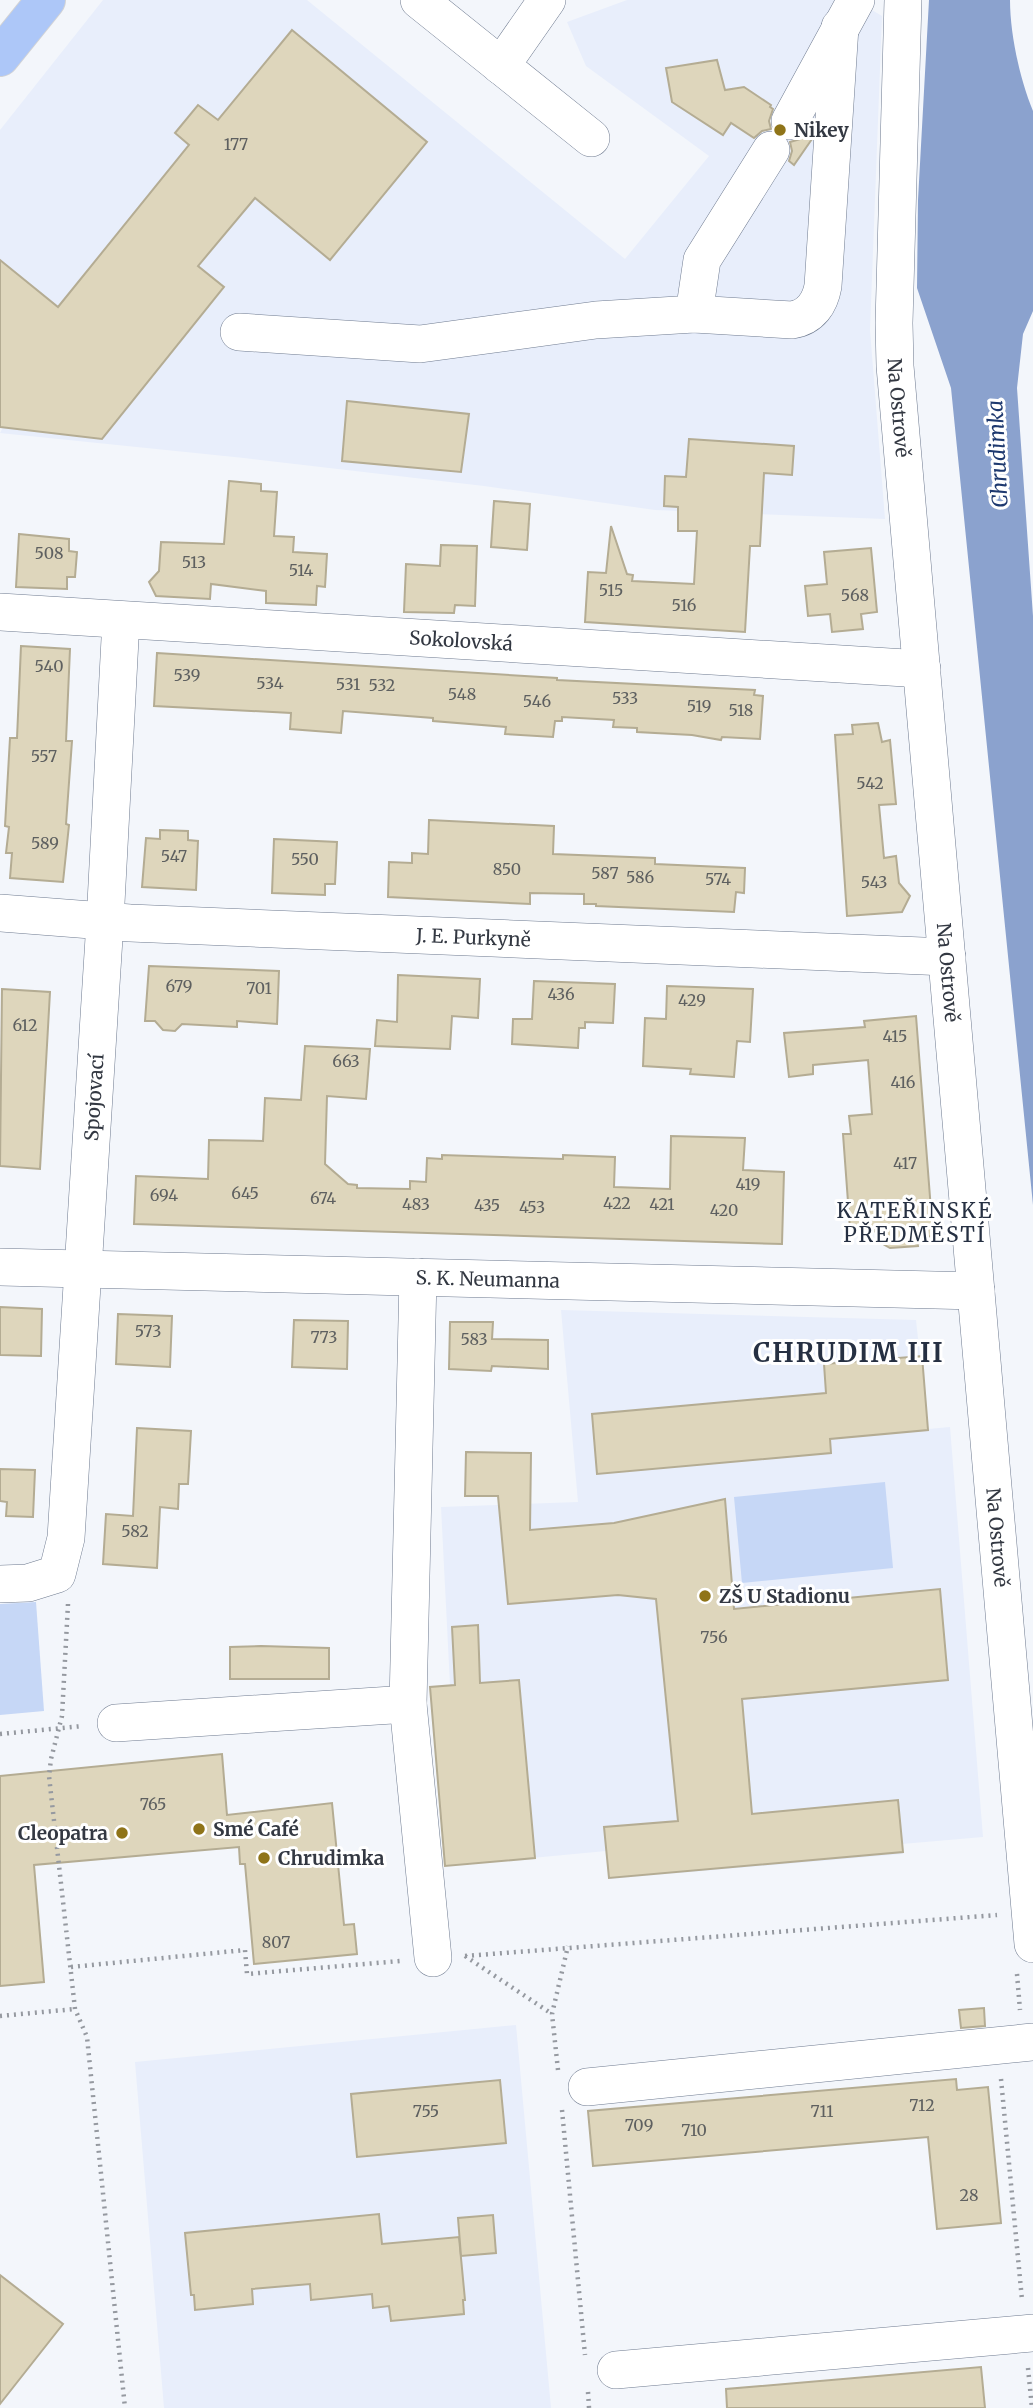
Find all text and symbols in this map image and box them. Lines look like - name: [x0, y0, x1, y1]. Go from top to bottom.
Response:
- place label: Nikey: [794, 118, 849, 142]
- marker: Nikey: [772, 122, 788, 138]
- house number: 177: [224, 134, 248, 154]
- street label: Na Ostrově: [883, 358, 915, 458]
- water label: Chrudimka: [981, 399, 1014, 509]
- house number: 508: [35, 543, 63, 563]
- house number: 513: [182, 552, 206, 572]
- house number: 514: [289, 560, 314, 580]
- house number: 515: [599, 580, 623, 600]
- house number: 568: [841, 585, 869, 605]
- house number: 516: [672, 595, 697, 615]
- street label: Sokolovská: [409, 625, 514, 656]
- house number: 540: [34, 656, 64, 676]
- house number: 539: [174, 665, 200, 685]
- house number: 534: [256, 673, 284, 693]
- house number: 531: [336, 674, 360, 694]
- house number: 532: [369, 675, 395, 695]
- house number: 548: [448, 684, 476, 704]
- house number: 533: [612, 688, 638, 708]
- house number: 546: [523, 691, 552, 711]
- house number: 519: [687, 696, 711, 716]
- house number: 518: [729, 700, 753, 720]
- house number: 557: [31, 746, 57, 766]
- house number: 542: [856, 773, 884, 793]
- house number: 589: [31, 833, 59, 853]
- house number: 547: [161, 846, 187, 866]
- house number: 550: [291, 849, 319, 869]
- house number: 850: [493, 859, 521, 879]
- house number: 587: [591, 863, 619, 883]
- house number: 586: [626, 867, 654, 887]
- house number: 574: [705, 869, 731, 889]
- house number: 543: [861, 872, 887, 892]
- street label: Na Ostrově: [932, 922, 964, 1023]
- street label: J. E. Purkyně: [414, 923, 531, 952]
- house number: 679: [166, 976, 192, 996]
- house number: 701: [246, 978, 272, 998]
- house number: 436: [547, 984, 575, 1004]
- house number: 429: [678, 990, 706, 1010]
- house number: 612: [12, 1015, 38, 1035]
- house number: 415: [883, 1026, 907, 1046]
- house number: 663: [332, 1051, 360, 1071]
- street label: Spojovací: [79, 1052, 109, 1142]
- house number: 416: [891, 1072, 916, 1092]
- house number: 417: [893, 1153, 917, 1173]
- house number: 419: [736, 1174, 760, 1194]
- house number: 645: [231, 1183, 259, 1203]
- house number: 694: [150, 1185, 178, 1205]
- house number: 674: [310, 1188, 336, 1208]
- house number: 422: [603, 1193, 631, 1213]
- house number: 483: [402, 1194, 430, 1214]
- house number: 421: [649, 1194, 675, 1214]
- house number: 435: [474, 1195, 500, 1215]
- district label: KATEŘINSKÉ PŘEDMĚSTÍ: [837, 1196, 993, 1248]
- house number: 453: [519, 1197, 545, 1217]
- house number: 420: [710, 1200, 738, 1220]
- street label: S. K. Neumanna: [415, 1265, 560, 1293]
- house number: 573: [135, 1321, 161, 1341]
- house number: 773: [310, 1327, 338, 1347]
- house number: 583: [460, 1329, 488, 1349]
- district label: CHRUDIM III: [753, 1336, 945, 1369]
- street label: Na Ostrově: [981, 1487, 1014, 1588]
- house number: 582: [121, 1521, 149, 1541]
- place label: ZŠ U Stadionu: [719, 1584, 850, 1608]
- marker: ZŠ U Stadionu: [697, 1588, 713, 1604]
- house number: 756: [700, 1627, 728, 1647]
- house number: 765: [140, 1794, 166, 1814]
- place label: Smé Café: [213, 1817, 299, 1841]
- place label: Cleopatra: [18, 1821, 108, 1845]
- marker: Smé Café: [191, 1821, 207, 1837]
- marker: Cleopatra: [114, 1825, 130, 1841]
- place label: Chrudimka: [278, 1846, 385, 1870]
- marker: Chrudimka: [256, 1850, 272, 1866]
- house number: 807: [262, 1932, 290, 1952]
- house number: 712: [909, 2095, 935, 2115]
- house number: 755: [413, 2101, 439, 2121]
- house number: 711: [811, 2101, 833, 2121]
- house number: 709: [625, 2115, 653, 2135]
- house number: 710: [681, 2120, 707, 2140]
- house number: 28: [960, 2185, 978, 2205]

